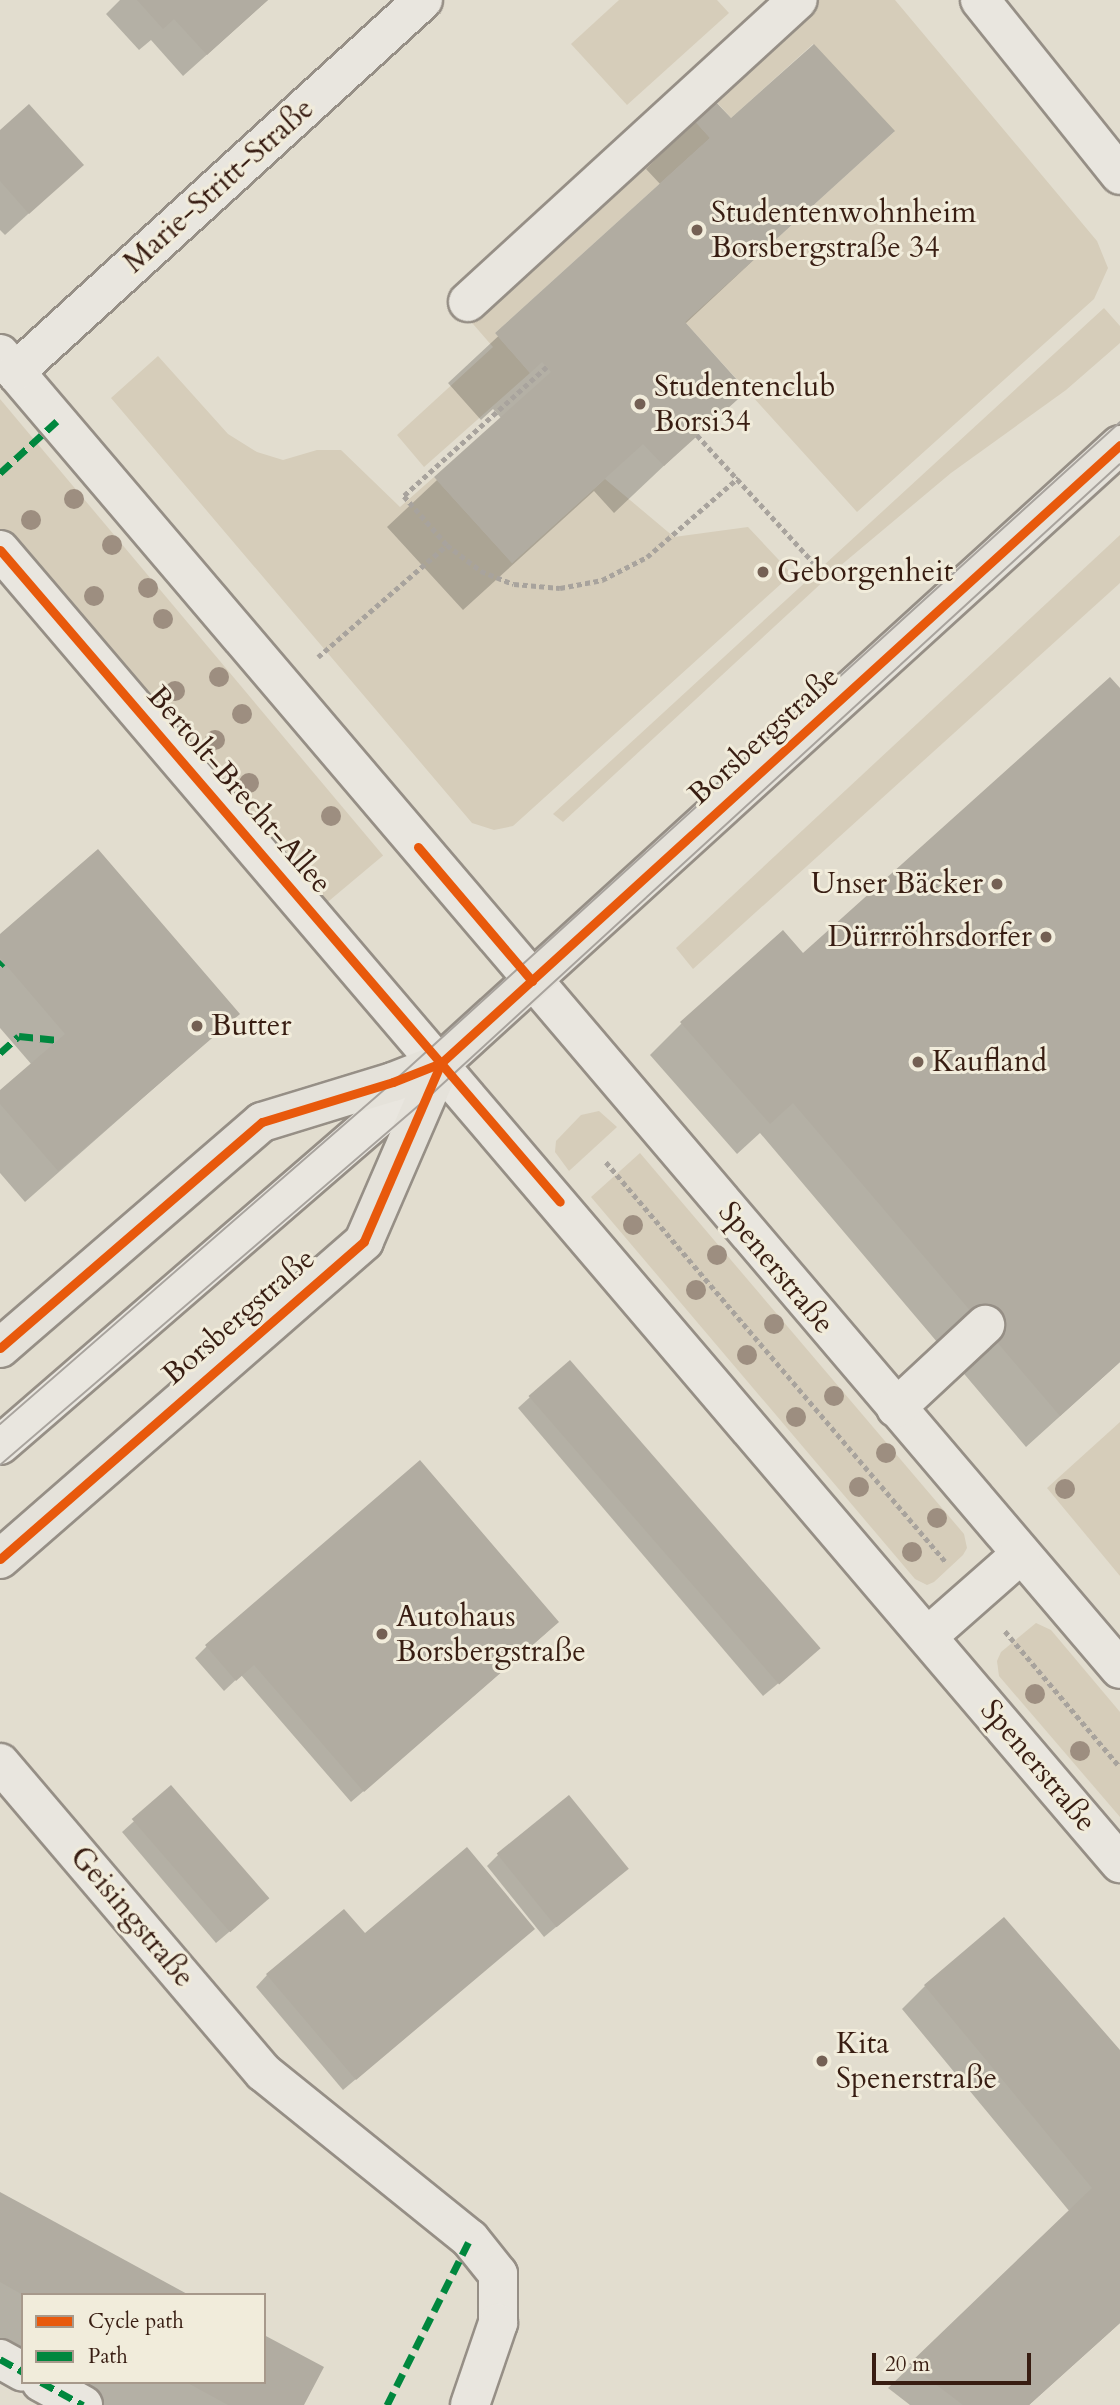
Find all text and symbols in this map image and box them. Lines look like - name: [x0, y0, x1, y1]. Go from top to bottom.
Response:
- street label: Marie-Stritt-Straße: [116, 91, 322, 281]
- place label: Studentenwohnheim Borsbergstraße 34: [711, 195, 976, 265]
- marker: Studentenwohnheim Borsbergstraße 34: [689, 222, 705, 238]
- place label: Studentenclub Borsi34: [654, 369, 836, 440]
- marker: Studentenclub Borsi34: [632, 396, 648, 412]
- place label: Geborgenheit: [777, 554, 953, 590]
- marker: Geborgenheit: [755, 564, 771, 580]
- street label: Borsbergstraße: [681, 659, 847, 813]
- street label: Bertolt-Brecht-Allee: [139, 679, 339, 901]
- place label: Unser Bäcker: [811, 866, 983, 902]
- marker: Unser Bäcker: [989, 876, 1005, 892]
- place label: Dürrröhrsdorfer: [828, 919, 1032, 955]
- marker: Dürrröhrsdorfer: [1038, 929, 1054, 945]
- place label: Butter: [211, 1008, 291, 1044]
- marker: Butter: [189, 1018, 205, 1034]
- place label: Kaufland: [932, 1044, 1047, 1080]
- marker: Kaufland: [910, 1054, 926, 1070]
- street label: Spenerstraße: [710, 1195, 842, 1341]
- street label: Borsbergstraße: [156, 1241, 322, 1393]
- place label: Autohaus Borsbergstraße: [396, 1599, 586, 1670]
- marker: Autohaus Borsbergstraße: [374, 1626, 390, 1642]
- street label: Spenerstraße: [972, 1693, 1104, 1839]
- street label: Geisingstraße: [63, 1839, 201, 1995]
- place label: Kita Spenerstraße: [836, 2026, 997, 2096]
- marker: Kita Spenerstraße: [814, 2053, 830, 2069]
- legend: [21, 2293, 266, 2384]
- text: Cycle path: [88, 2307, 184, 2336]
- scale bar: [875, 2338, 1034, 2382]
- text: Path: [88, 2342, 128, 2371]
- text: 20 m: [885, 2350, 930, 2379]

